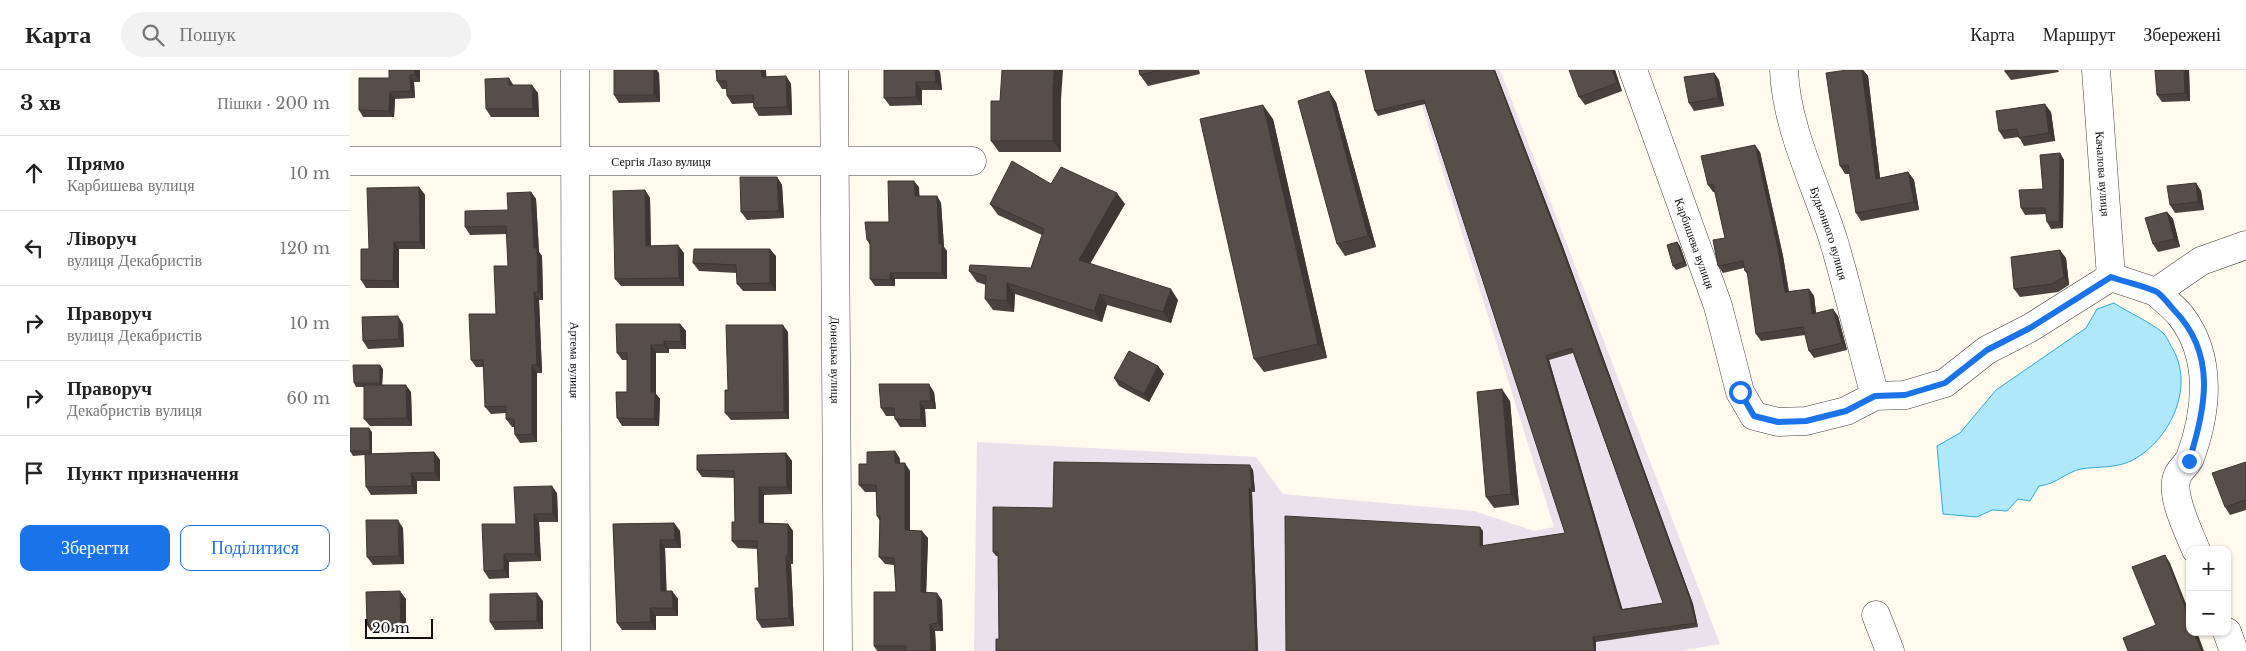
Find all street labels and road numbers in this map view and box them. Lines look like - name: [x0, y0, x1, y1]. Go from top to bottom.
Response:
- street label: Качалова вулиця: [2093, 130, 2114, 217]
- street label: Сергія Лазо вулиця: [611, 154, 711, 169]
- street label: Будьонного вулиця: [1807, 184, 1852, 282]
- street label: Карбишева вулиця: [1672, 196, 1719, 291]
- street label: Донецька вулиця: [828, 316, 844, 404]
- street label: Артема вулиця: [568, 322, 583, 399]

